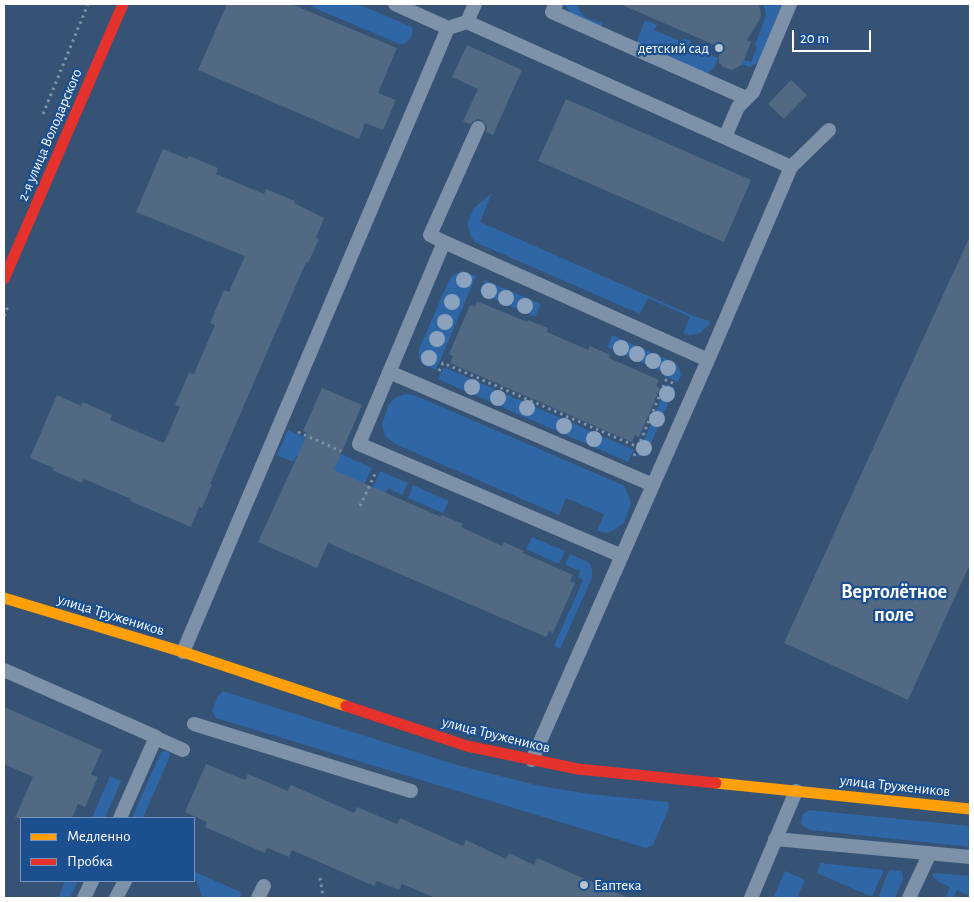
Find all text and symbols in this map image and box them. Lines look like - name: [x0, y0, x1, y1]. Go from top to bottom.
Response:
- scale bar: [794, 20, 873, 52]
- text: 20 m: [800, 31, 829, 46]
- place label: детский сад: [638, 39, 709, 57]
- marker: детский сад: [713, 42, 725, 54]
- street label: 2-я улица Володарского: [14, 66, 86, 204]
- district label: Вертолётное поле: [841, 580, 947, 627]
- street label: улица Тружеников: [55, 590, 167, 640]
- street label: улица Тружеников: [440, 713, 552, 757]
- street label: улица Тружеников: [839, 771, 951, 801]
- legend: [20, 817, 195, 882]
- text: Медленно: [67, 829, 131, 844]
- text: Пробка: [67, 854, 113, 869]
- place label: Еаптека: [594, 876, 642, 894]
- marker: Еаптека: [578, 879, 590, 891]

